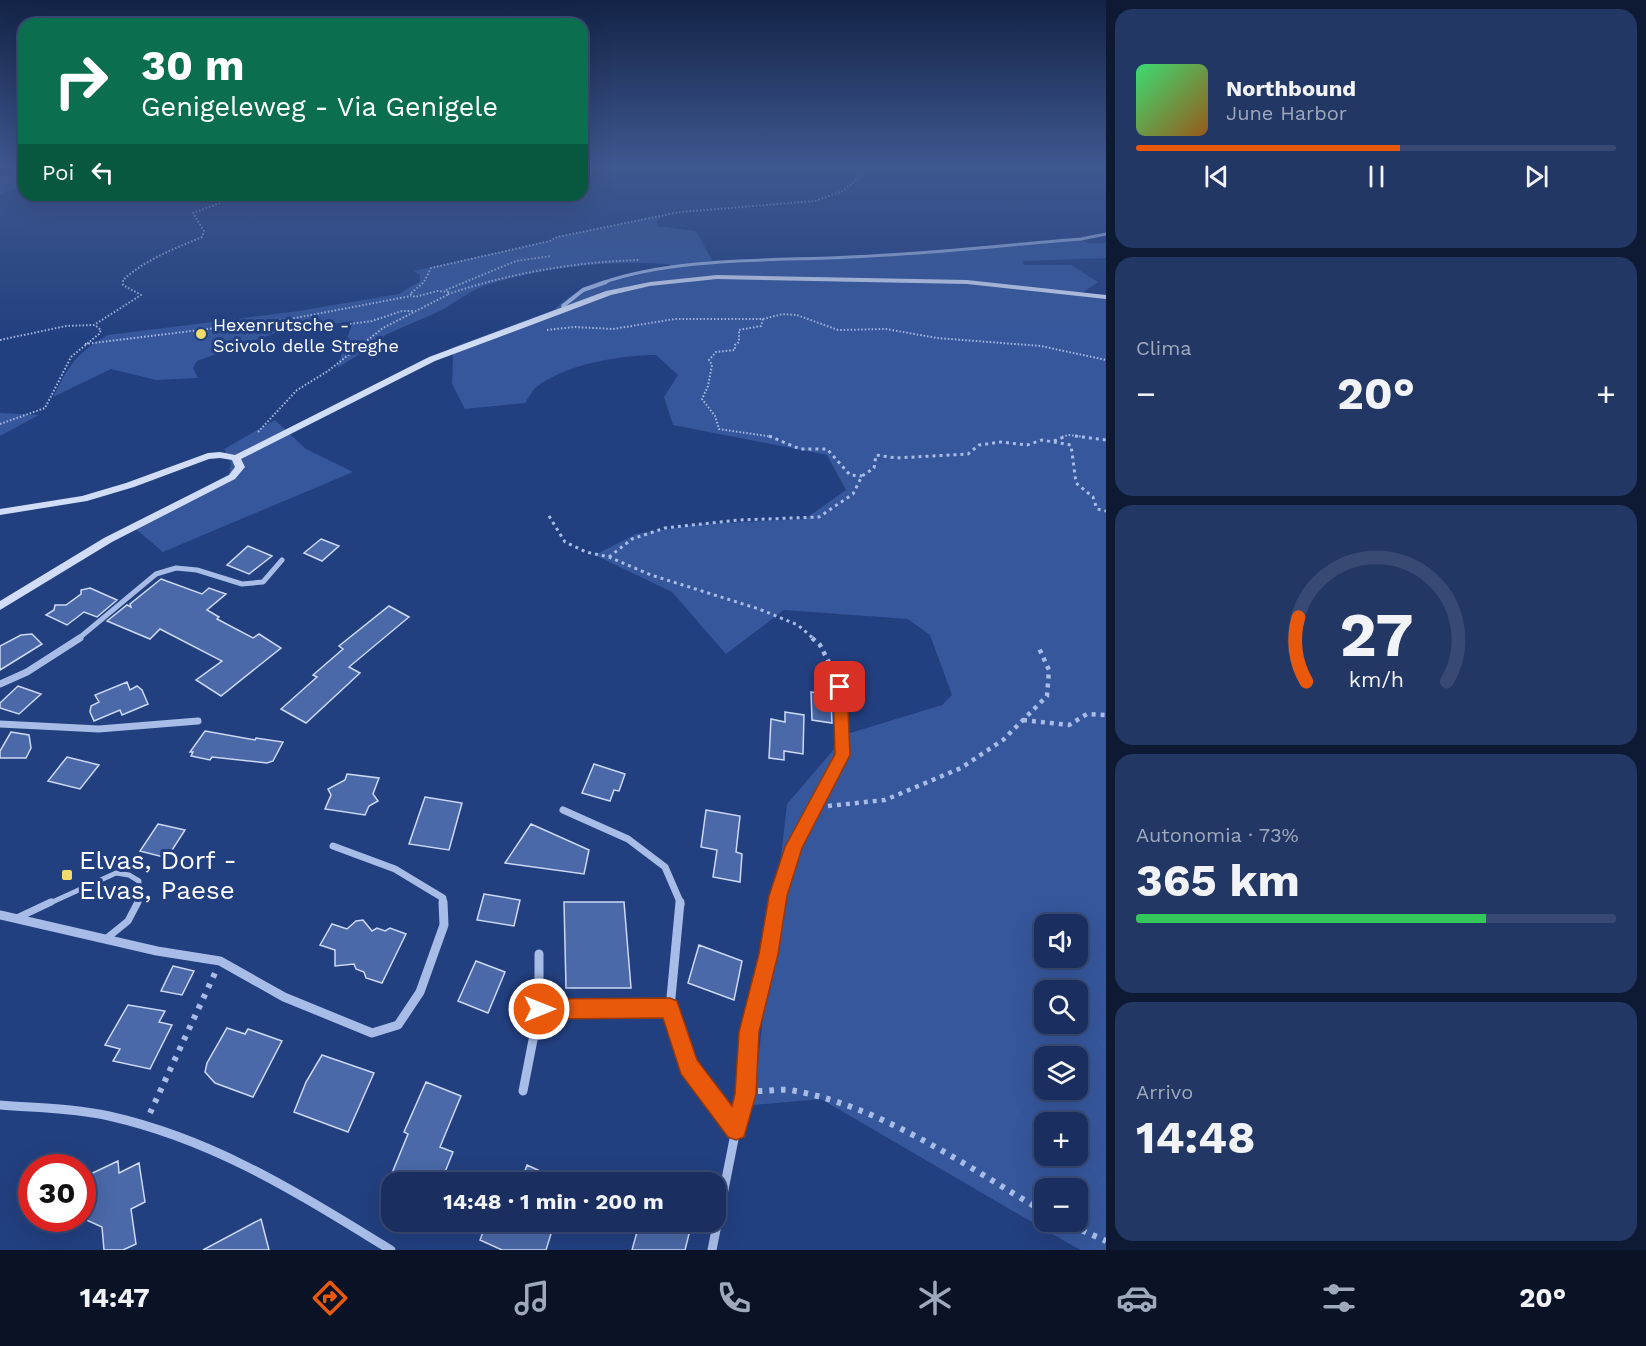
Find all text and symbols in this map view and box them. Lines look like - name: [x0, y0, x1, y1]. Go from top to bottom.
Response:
- text: 30 m: [141, 41, 245, 90]
- icon: right: [42, 42, 120, 120]
- text: Northbound: [1226, 76, 1356, 101]
- text: Genigeleweg - Via Genigele: [141, 91, 498, 123]
- text: June Harbor: [1226, 101, 1347, 125]
- icon: left: [86, 156, 119, 189]
- text: Poi: [42, 160, 74, 185]
- icon: previous: [1200, 160, 1233, 193]
- icon: pause: [1360, 160, 1393, 193]
- icon: next: [1520, 160, 1553, 193]
- place label: Hexenrutsche - Scivolo delle Streghe: [213, 314, 399, 356]
- marker: Hexenrutsche - Scivolo delle Streghe: [194, 327, 208, 341]
- text: Clima: [1136, 336, 1192, 360]
- text: 20°: [1337, 367, 1415, 420]
- text: −: [1136, 374, 1156, 413]
- text: +: [1596, 374, 1616, 413]
- text: 27: [1339, 598, 1413, 671]
- pin: [814, 661, 865, 712]
- text: km/h: [1348, 667, 1404, 692]
- icon: arrive: [823, 670, 856, 703]
- text: Autonomia · 73%: [1136, 823, 1299, 847]
- place label: Elvas, Dorf - Elvas, Paese: [79, 845, 237, 905]
- text: 365 km: [1136, 854, 1300, 907]
- marker: Elvas, Dorf - Elvas, Paese: [60, 868, 74, 882]
- map controls: [1034, 914, 1088, 1232]
- button: sound: [1034, 914, 1088, 968]
- position arrow: [507, 977, 571, 1041]
- button: search: [1034, 980, 1088, 1034]
- button: layers: [1034, 1046, 1088, 1100]
- text: Arrivo: [1136, 1080, 1193, 1104]
- text: 14:48: [1136, 1111, 1255, 1164]
- button: +: [1034, 1112, 1088, 1166]
- speed limit sign: 30: [18, 1154, 96, 1232]
- button: −: [1034, 1178, 1088, 1232]
- text: 14:48 · 1 min · 200 m: [443, 1189, 664, 1214]
- icon: directions: [309, 1277, 351, 1319]
- icon: music: [511, 1277, 553, 1319]
- icon: phone: [713, 1277, 755, 1319]
- icon: climate: [914, 1277, 956, 1319]
- icon: car: [1116, 1277, 1158, 1319]
- icon: filters: [1318, 1277, 1360, 1319]
- text: 14:47: [80, 1282, 150, 1314]
- text: 20°: [1519, 1282, 1566, 1314]

